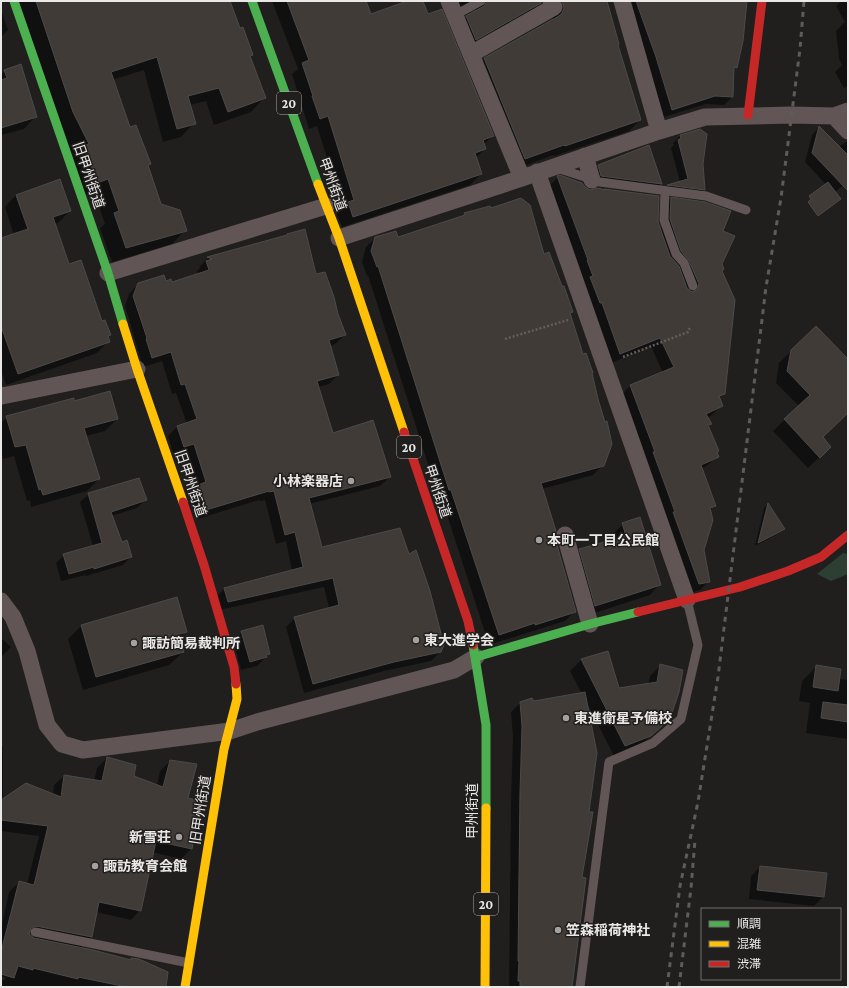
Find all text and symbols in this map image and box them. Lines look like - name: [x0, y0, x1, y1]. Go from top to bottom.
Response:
- road number: 20: [277, 92, 301, 114]
- street label: 旧甲州街道: [70, 139, 108, 211]
- street label: 甲州街道: [316, 155, 350, 213]
- road number: 20: [397, 436, 421, 458]
- street label: 旧甲州街道: [172, 447, 210, 519]
- street label: 甲州街道: [421, 462, 455, 520]
- place label: 小林楽器店: [273, 473, 343, 489]
- marker: 小林楽器店: [346, 476, 356, 486]
- place label: 本町一丁目公民館: [547, 532, 659, 548]
- marker: 本町一丁目公民館: [534, 535, 544, 545]
- place label: 東大進学会: [424, 632, 494, 648]
- place label: 諏訪簡易裁判所: [142, 635, 240, 651]
- marker: 東大進学会: [411, 635, 421, 645]
- marker: 諏訪簡易裁判所: [129, 638, 139, 648]
- place label: 東進衛星予備校: [574, 710, 672, 726]
- marker: 東進衛星予備校: [561, 713, 571, 723]
- street label: 旧甲州街道: [187, 774, 213, 846]
- street label: 甲州街道: [464, 783, 480, 839]
- place label: 新雪荘: [129, 829, 171, 845]
- marker: 新雪荘: [174, 832, 184, 842]
- place label: 諏訪教育会館: [103, 858, 187, 874]
- marker: 諏訪教育会館: [90, 861, 100, 871]
- road number: 20: [474, 893, 498, 915]
- legend: [701, 908, 841, 980]
- text: 順調: [737, 917, 761, 931]
- place label: 笠森稲荷神社: [566, 922, 650, 938]
- marker: 笠森稲荷神社: [553, 925, 563, 935]
- text: 混雑: [737, 937, 761, 951]
- text: 渋滞: [737, 957, 761, 971]

